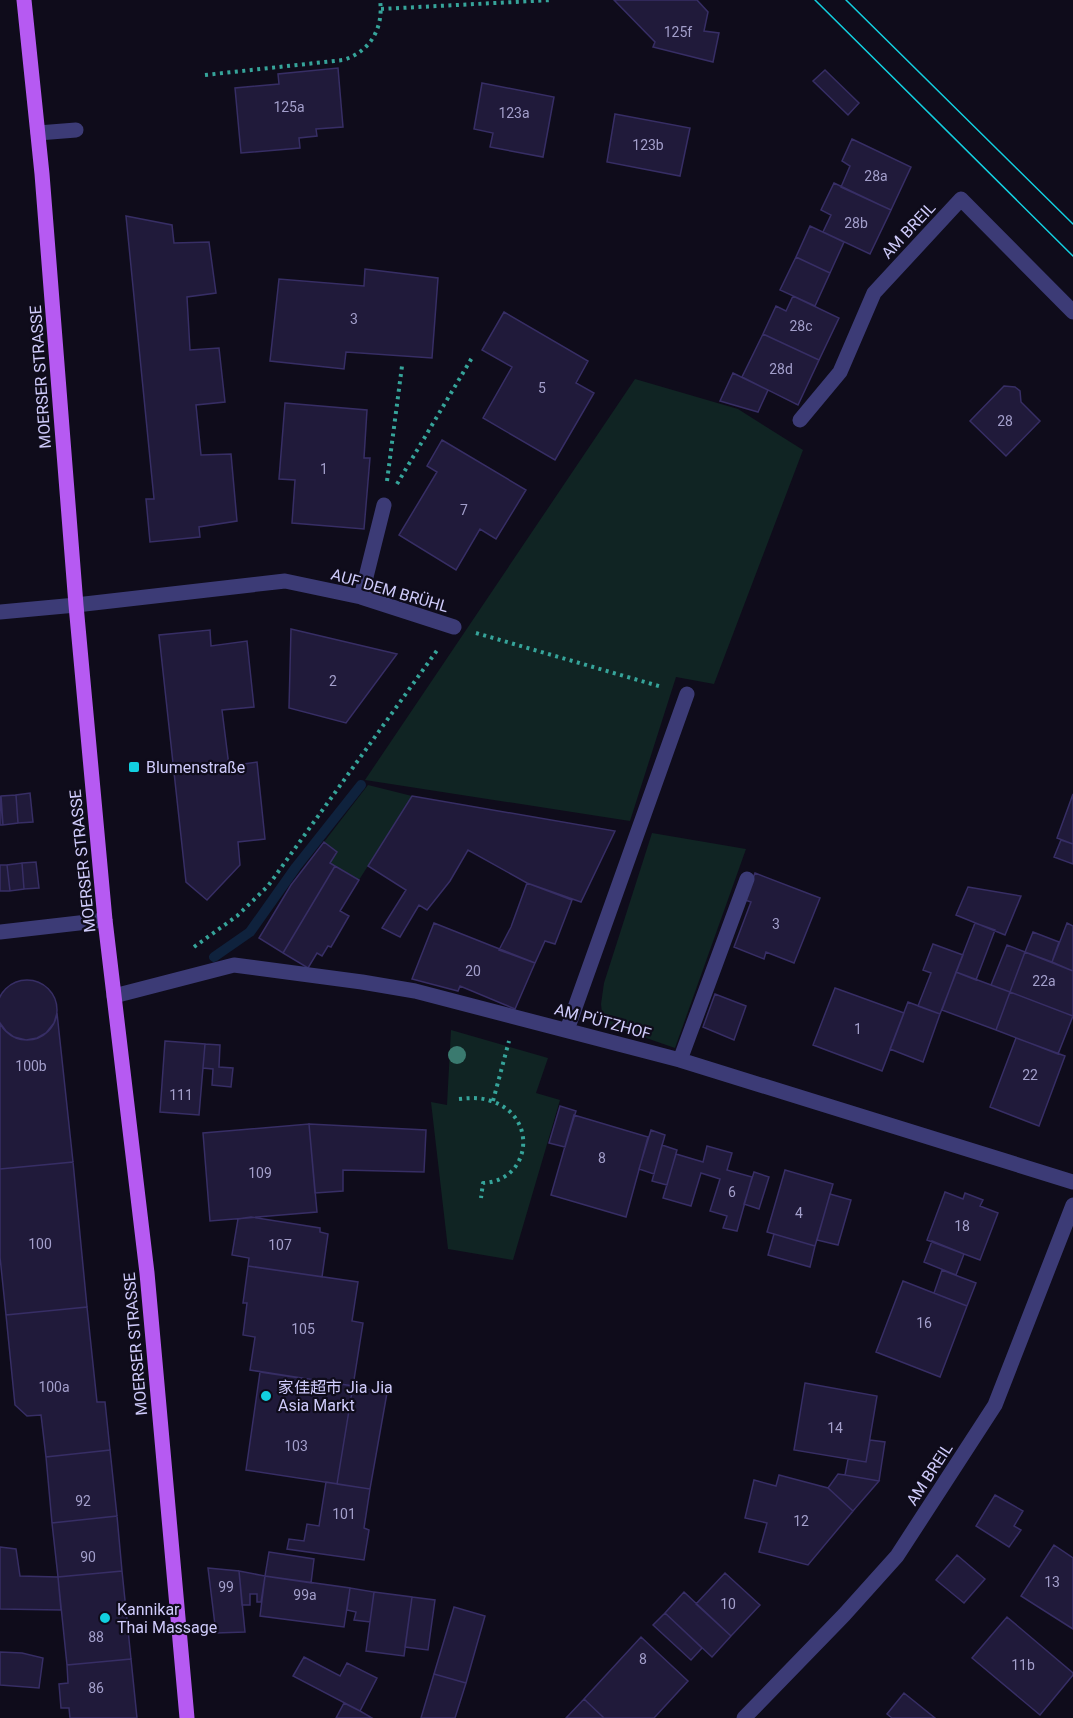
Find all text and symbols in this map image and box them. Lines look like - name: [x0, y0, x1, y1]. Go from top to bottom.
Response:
- house number: 125f: [664, 24, 692, 40]
- house number: 125a: [273, 99, 305, 115]
- house number: 123a: [498, 105, 530, 121]
- house number: 123b: [632, 137, 664, 153]
- house number: 28a: [864, 168, 888, 184]
- street label: AM BREIL: [877, 198, 940, 263]
- house number: 28b: [844, 215, 868, 231]
- street label: MOERSER STRASSE: [26, 305, 55, 449]
- house number: 3: [350, 311, 358, 327]
- house number: 28c: [789, 318, 813, 334]
- house number: 28d: [769, 361, 793, 377]
- house number: 5: [538, 380, 546, 396]
- house number: 28: [997, 413, 1013, 429]
- house number: 1: [320, 461, 328, 477]
- house number: 7: [460, 502, 468, 518]
- street label: AUF DEM BRÜHL: [329, 565, 451, 616]
- house number: 2: [329, 673, 337, 689]
- place label: Blumenstraße: [146, 758, 245, 777]
- marker: Blumenstraße: [127, 760, 141, 774]
- street label: MOERSER STRASSE: [66, 788, 99, 933]
- house number: 3: [772, 916, 780, 932]
- house number: 20: [465, 963, 481, 979]
- house number: 22a: [1032, 973, 1056, 989]
- street label: AM PÜTZHOF: [552, 999, 653, 1044]
- house number: 1: [854, 1021, 862, 1037]
- house number: 100b: [15, 1058, 47, 1074]
- house number: 22: [1022, 1067, 1038, 1083]
- house number: 111: [169, 1087, 193, 1103]
- house number: 8: [598, 1150, 606, 1166]
- house number: 109: [248, 1165, 272, 1181]
- house number: 6: [728, 1184, 736, 1200]
- house number: 4: [795, 1205, 803, 1221]
- house number: 18: [954, 1218, 970, 1234]
- house number: 100: [28, 1236, 52, 1252]
- house number: 107: [268, 1237, 292, 1253]
- street label: MOERSER STRASSE: [120, 1272, 151, 1416]
- house number: 16: [916, 1315, 932, 1331]
- house number: 105: [291, 1321, 315, 1337]
- place label: 家佳超市 Jia Jia Asia Markt: [278, 1378, 393, 1415]
- house number: 100a: [38, 1379, 70, 1395]
- marker: 家佳超市 Jia Jia Asia Markt: [259, 1389, 273, 1403]
- house number: 14: [827, 1420, 843, 1436]
- house number: 103: [284, 1438, 308, 1454]
- street label: AM BREIL: [902, 1439, 957, 1509]
- house number: 92: [75, 1493, 91, 1509]
- house number: 101: [332, 1506, 356, 1522]
- house number: 12: [793, 1513, 809, 1529]
- house number: 90: [80, 1549, 96, 1565]
- house number: 13: [1044, 1574, 1060, 1590]
- house number: 99: [218, 1579, 234, 1595]
- house number: 99a: [293, 1587, 317, 1603]
- house number: 10: [720, 1596, 736, 1612]
- place label: Kannikar Thai Massage: [117, 1600, 217, 1637]
- marker: Kannikar Thai Massage: [98, 1611, 112, 1625]
- house number: 88: [88, 1629, 104, 1645]
- house number: 8: [639, 1651, 647, 1667]
- house number: 11b: [1011, 1657, 1035, 1673]
- house number: 86: [88, 1680, 104, 1696]

